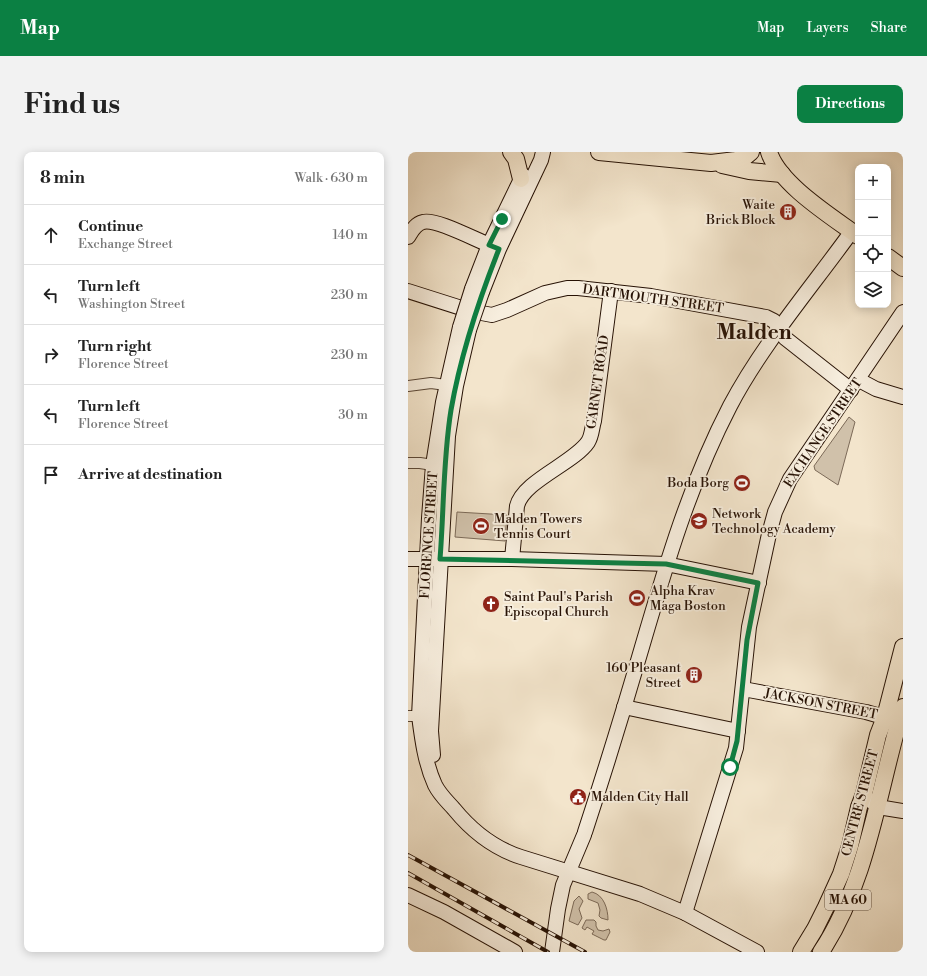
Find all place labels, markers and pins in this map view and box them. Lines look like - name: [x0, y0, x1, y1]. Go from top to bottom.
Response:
- place label: Waite Brick Block: [705, 197, 776, 228]
- building icon: Waite Brick Block: [778, 202, 798, 222]
- sports icon: Boda Borg: [732, 473, 752, 493]
- place label: Boda Borg: [666, 475, 729, 491]
- place label: Network Technology Academy: [712, 506, 837, 537]
- place label: Malden Towers Tennis Court: [494, 511, 582, 542]
- school or university icon: Network Technology Academy: [689, 511, 709, 531]
- sports icon: Malden Towers Tennis Court: [471, 516, 491, 536]
- place label: Alpha Krav Maga Boston: [649, 583, 726, 614]
- sports icon: Alpha Krav Maga Boston: [627, 588, 647, 608]
- place label: Saint Paul's Parish Episcopal Church: [504, 589, 613, 620]
- church icon: Saint Paul's Parish Episcopal Church: [481, 594, 501, 614]
- place label: 160 Pleasant Street: [606, 660, 681, 691]
- building icon: 160 Pleasant Street: [684, 665, 704, 685]
- public building icon: Malden City Hall: [568, 787, 588, 807]
- place label: Malden City Hall: [591, 789, 689, 805]

